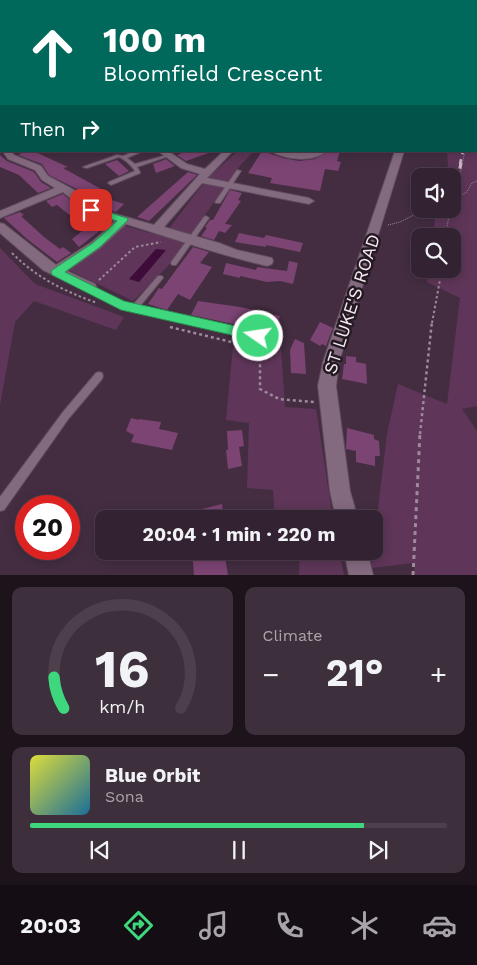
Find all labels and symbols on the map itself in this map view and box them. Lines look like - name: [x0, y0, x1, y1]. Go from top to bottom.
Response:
- pin: [70, 189, 112, 231]
- street label: ST LUKE'S ROAD: [319, 231, 384, 376]
- position arrow: [231, 309, 283, 361]
- speed limit sign: 20: [15, 495, 80, 560]

